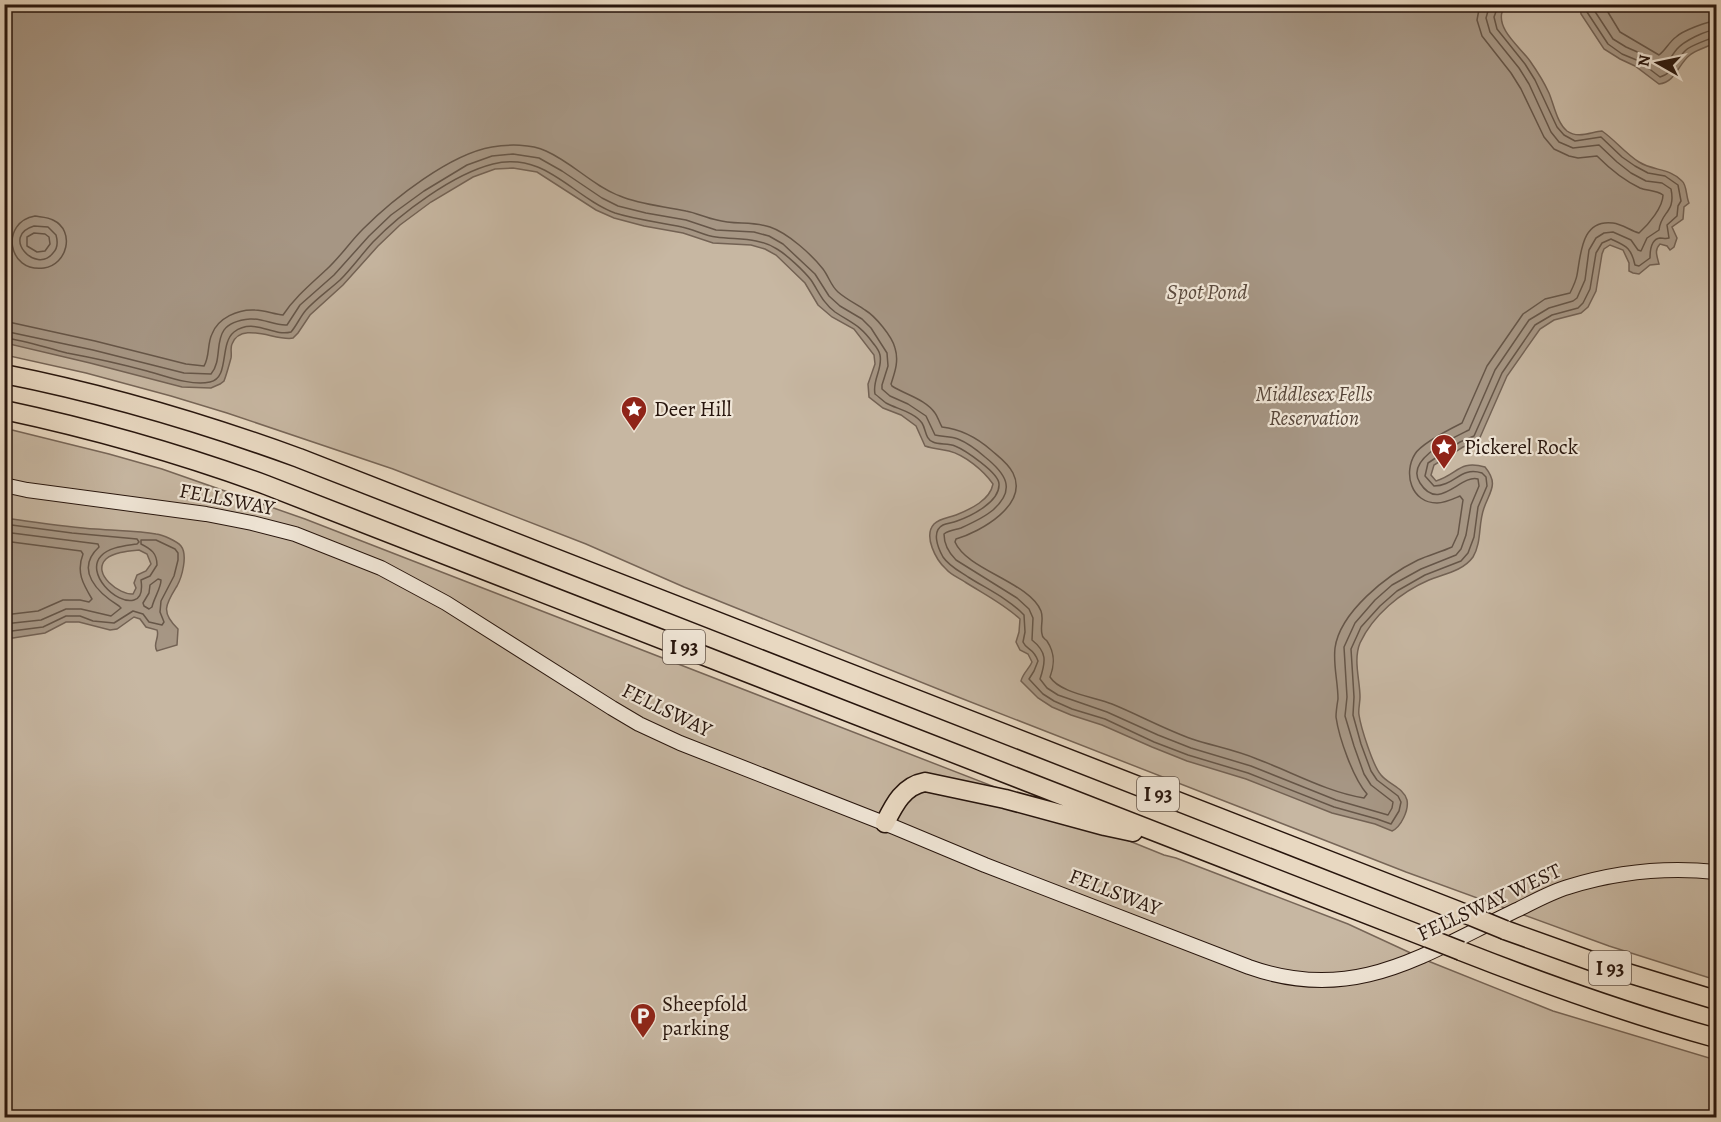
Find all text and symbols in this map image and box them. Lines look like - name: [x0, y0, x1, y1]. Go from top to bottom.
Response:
- north arrow: [1628, 33, 1688, 93]
- text: N: [1632, 53, 1656, 68]
- water label: Spot Pond: [1167, 277, 1247, 307]
- park label: Middlesex Fells Reservation: [1255, 380, 1373, 432]
- place icon: Deer Hill: [619, 394, 649, 432]
- place label: Deer Hill: [654, 395, 732, 423]
- place icon: Pickerel Rock: [1429, 432, 1459, 470]
- place label: Pickerel Rock: [1464, 433, 1579, 461]
- street label: FELLSWAY: [177, 476, 278, 522]
- road number: I 93: [663, 630, 705, 664]
- street label: FELLSWAY: [617, 676, 717, 744]
- road number: I 93: [1137, 777, 1179, 811]
- street label: FELLSWAY WEST: [1413, 856, 1566, 948]
- street label: FELLSWAY: [1065, 862, 1166, 923]
- road number: I 93: [1589, 951, 1631, 985]
- place label: Sheepfold parking: [662, 990, 748, 1042]
- parking icon: Sheepfold parking: [628, 1001, 658, 1039]

